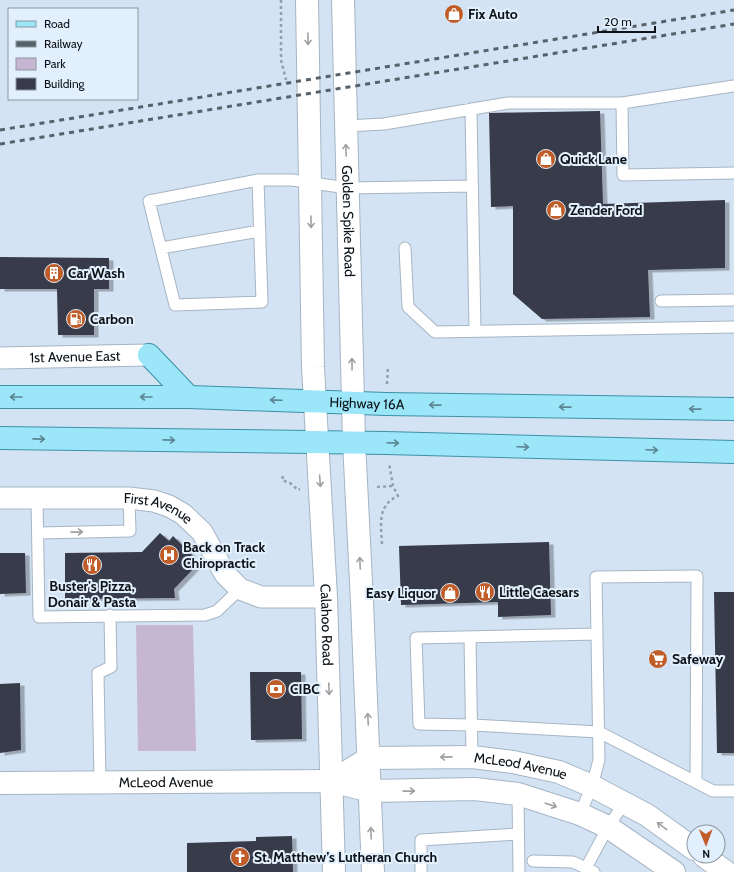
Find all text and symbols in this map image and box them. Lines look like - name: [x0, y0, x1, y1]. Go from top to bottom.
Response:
- shop icon: Fix Auto: [443, 3, 465, 25]
- place label: Fix Auto: [468, 5, 518, 23]
- legend: [8, 8, 138, 100]
- scale bar: [598, 8, 655, 34]
- text: 20 m: [604, 14, 632, 29]
- text: Road: [44, 16, 70, 31]
- one-way arrow: [304, 32, 312, 45]
- text: Railway: [44, 36, 82, 51]
- text: Park: [44, 56, 66, 71]
- text: Building: [44, 76, 86, 91]
- one-way arrow: [342, 144, 350, 157]
- shop icon: Quick Lane: [535, 148, 557, 170]
- place label: Quick Lane: [560, 150, 627, 168]
- street label: Golden Spike Road: [338, 165, 359, 277]
- shop icon: Zender Ford: [545, 199, 567, 221]
- place label: Zender Ford: [570, 201, 643, 219]
- one-way arrow: [307, 215, 315, 228]
- building icon: Car Wash: [43, 262, 65, 284]
- place label: Car Wash: [68, 264, 125, 282]
- fuel station icon: Carbon: [65, 308, 87, 330]
- place label: Carbon: [90, 310, 134, 328]
- street label: 1st Avenue East: [29, 347, 121, 366]
- one-way arrow: [348, 358, 355, 371]
- one-way arrow: [10, 393, 23, 401]
- one-way arrow: [140, 393, 153, 401]
- street label: Highway 16A: [329, 393, 405, 413]
- one-way arrow: [270, 397, 283, 404]
- one-way arrow: [429, 401, 442, 409]
- one-way arrow: [559, 403, 572, 411]
- one-way arrow: [689, 405, 702, 413]
- one-way arrow: [32, 435, 45, 443]
- one-way arrow: [162, 436, 175, 444]
- one-way arrow: [386, 439, 399, 447]
- one-way arrow: [516, 443, 529, 450]
- one-way arrow: [645, 447, 658, 454]
- one-way arrow: [316, 474, 324, 487]
- street label: First Avenue: [124, 489, 197, 528]
- one-way arrow: [70, 529, 83, 536]
- place label: Back on Track Chiropractic: [183, 538, 265, 572]
- hospital icon: Back on Track Chiropractic: [158, 544, 180, 566]
- restaurant icon: Buster's Pizza, Donair & Pasta: [81, 554, 103, 576]
- one-way arrow: [357, 557, 364, 570]
- place label: Buster's Pizza, Donair & Pasta: [48, 577, 136, 611]
- restaurant icon: Little Caesars: [474, 581, 496, 603]
- shop icon: Easy Liquor: [439, 582, 461, 604]
- street label: Calahoo Road: [316, 583, 337, 666]
- place label: Little Caesars: [499, 583, 579, 601]
- place label: Easy Liquor: [366, 584, 436, 602]
- supermarket icon: Safeway: [647, 648, 669, 670]
- place label: Safeway: [672, 650, 724, 668]
- bank icon: CIBC: [265, 678, 287, 700]
- place label: CIBC: [290, 680, 320, 698]
- one-way arrow: [325, 682, 333, 695]
- one-way arrow: [364, 713, 371, 726]
- street label: McLeod Avenue: [473, 748, 570, 784]
- one-way arrow: [440, 753, 453, 761]
- street label: McLeod Avenue: [119, 773, 213, 791]
- one-way arrow: [402, 787, 415, 794]
- one-way arrow: [544, 802, 557, 809]
- one-way arrow: [657, 822, 668, 830]
- north arrow: [686, 824, 726, 864]
- one-way arrow: [368, 827, 375, 840]
- church icon: St. Matthew’s Lutheran Church: [229, 846, 251, 868]
- text: N: [702, 847, 710, 861]
- place label: St. Matthew’s Lutheran Church: [254, 848, 437, 866]

